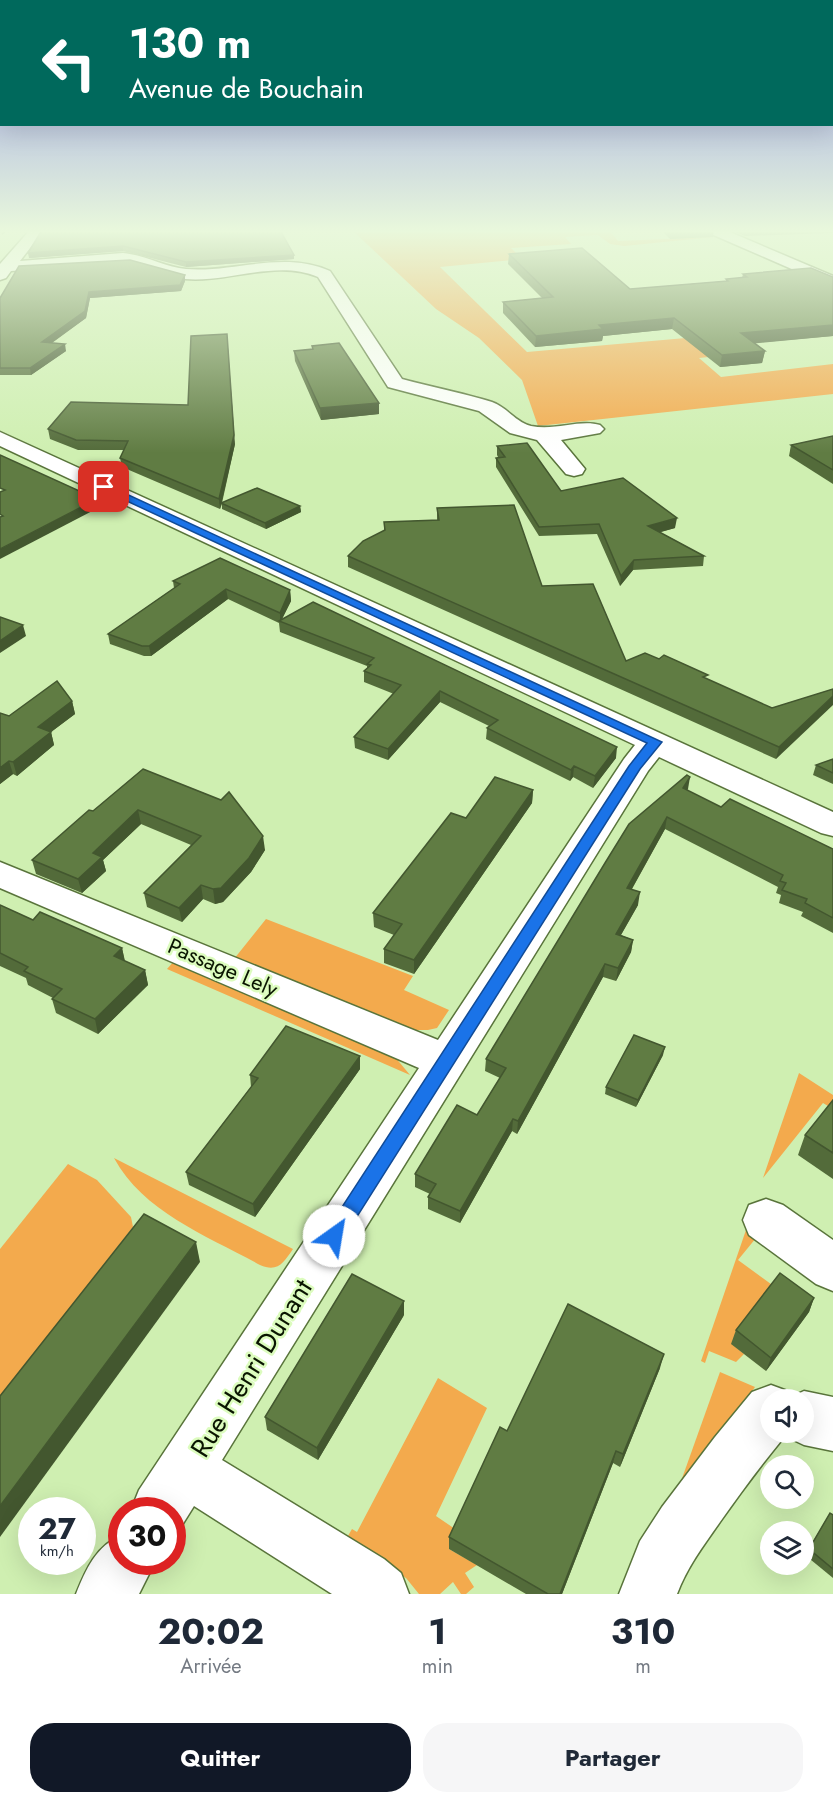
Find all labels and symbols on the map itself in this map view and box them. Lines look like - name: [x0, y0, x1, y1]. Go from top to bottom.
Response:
- pin: [78, 461, 129, 512]
- street label: Passage Lely: [163, 929, 283, 1005]
- position arrow: [302, 1204, 366, 1268]
- street label: Rue Henri Dunant: [181, 1271, 322, 1465]
- speed limit sign: 30: [108, 1497, 186, 1575]

